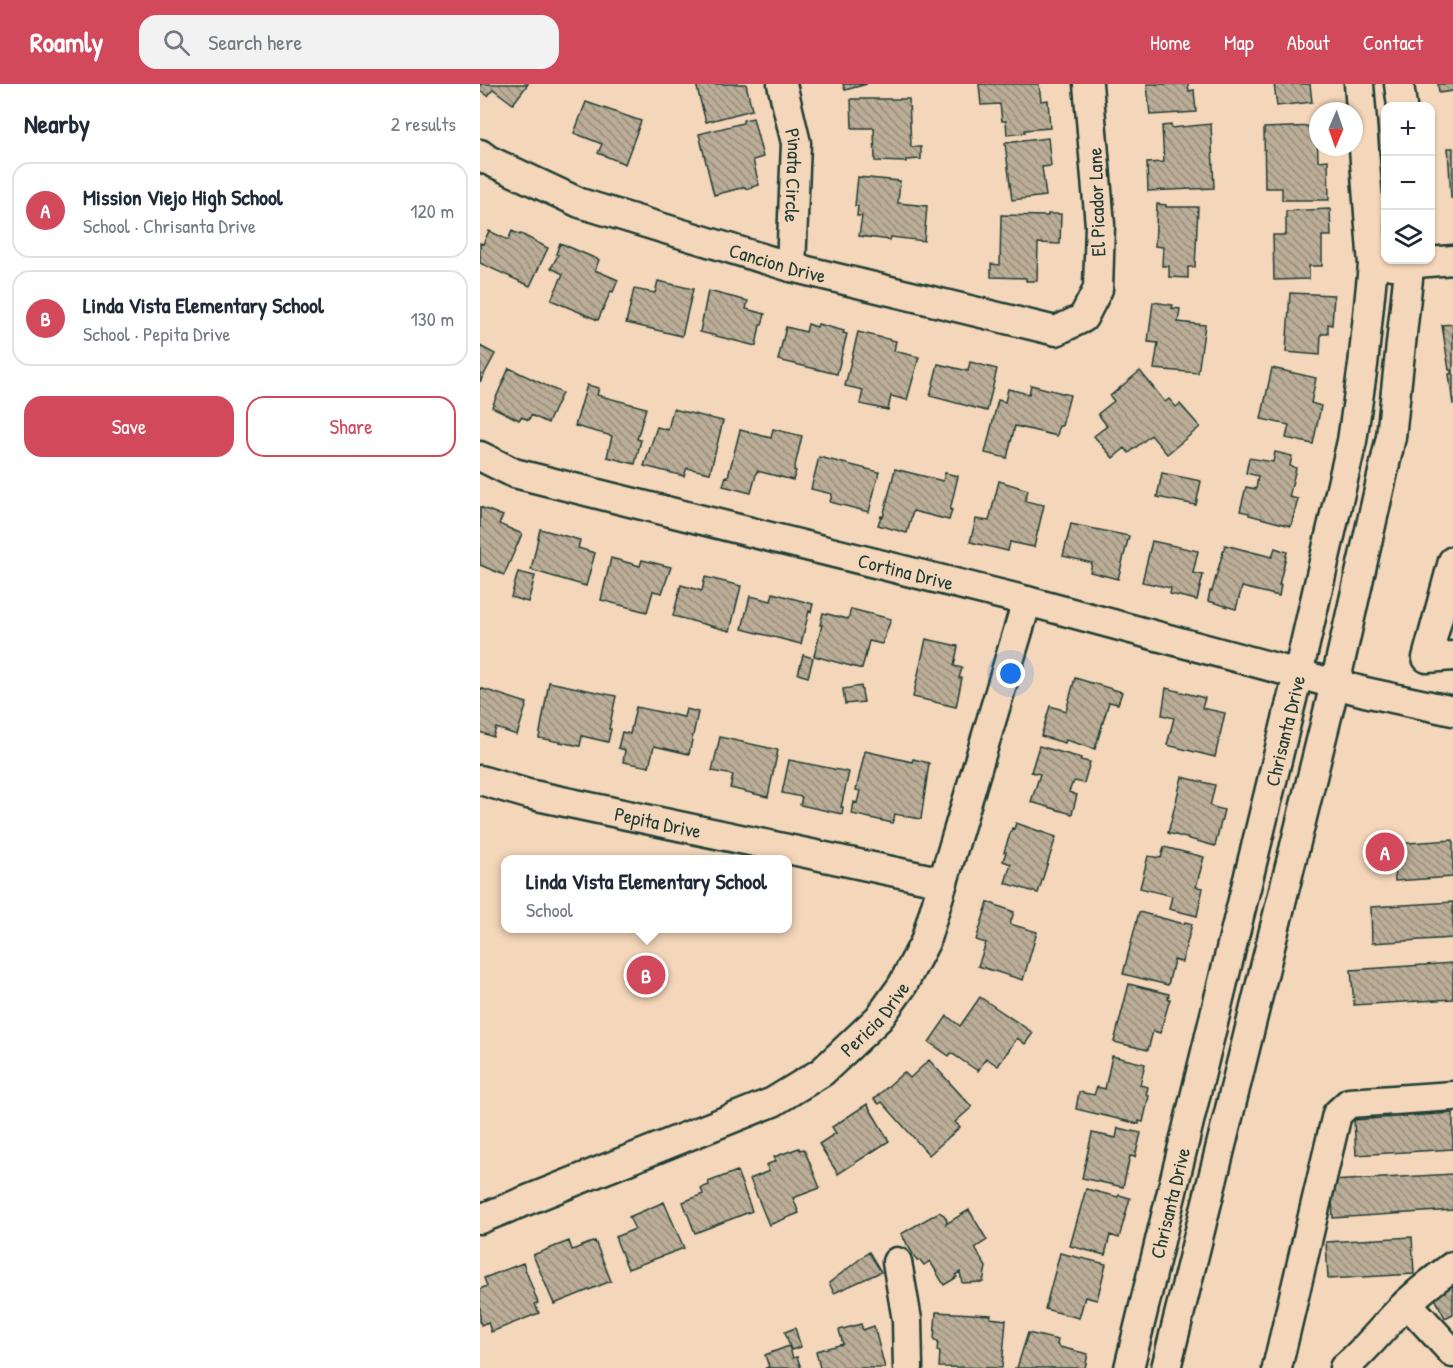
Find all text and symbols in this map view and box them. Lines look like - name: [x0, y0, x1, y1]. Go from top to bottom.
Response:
- search box: [139, 15, 559, 69]
- text: Roamly: [30, 23, 103, 61]
- icon: search: [160, 26, 193, 59]
- text: Search here: [208, 27, 302, 57]
- text: Home: [1150, 28, 1191, 57]
- text: Map: [1224, 28, 1254, 57]
- text: About: [1287, 28, 1330, 57]
- text: Contact: [1363, 28, 1423, 57]
- north arrow: [1309, 102, 1363, 156]
- map controls: [1381, 102, 1435, 264]
- button: +: [1381, 102, 1435, 156]
- text: Nearby: [24, 106, 90, 141]
- text: 2 results: [391, 110, 456, 137]
- street label: Pinata Circle: [779, 125, 810, 223]
- street label: El Picador Lane: [1081, 147, 1111, 257]
- button: −: [1381, 156, 1435, 210]
- text: Mission Viejo High School: [83, 182, 283, 212]
- text: A: [41, 197, 50, 224]
- text: 120 m: [410, 197, 454, 224]
- button: layers: [1381, 210, 1435, 264]
- text: School · Chrisanta Drive: [83, 212, 256, 239]
- street label: Cancion Drive: [726, 236, 829, 289]
- text: Linda Vista Elementary School: [83, 290, 324, 320]
- text: B: [40, 305, 51, 332]
- text: 130 m: [411, 305, 454, 332]
- text: School · Pepita Drive: [83, 320, 231, 347]
- button: Save: [24, 396, 234, 457]
- button: Share: [246, 396, 456, 457]
- street label: Cortina Drive: [856, 546, 956, 596]
- your location: [996, 659, 1025, 688]
- street label: Chrisanta Drive: [1258, 672, 1311, 789]
- street label: Pepita Drive: [612, 799, 704, 844]
- pin: A: [1366, 830, 1404, 874]
- popup: [501, 855, 792, 933]
- text: Linda Vista Elementary School: [526, 866, 767, 896]
- text: School: [526, 896, 573, 923]
- pin: B: [626, 952, 666, 998]
- street label: Pericia Drive: [834, 976, 915, 1062]
- street label: Chrisanta Drive: [1143, 1145, 1196, 1261]

